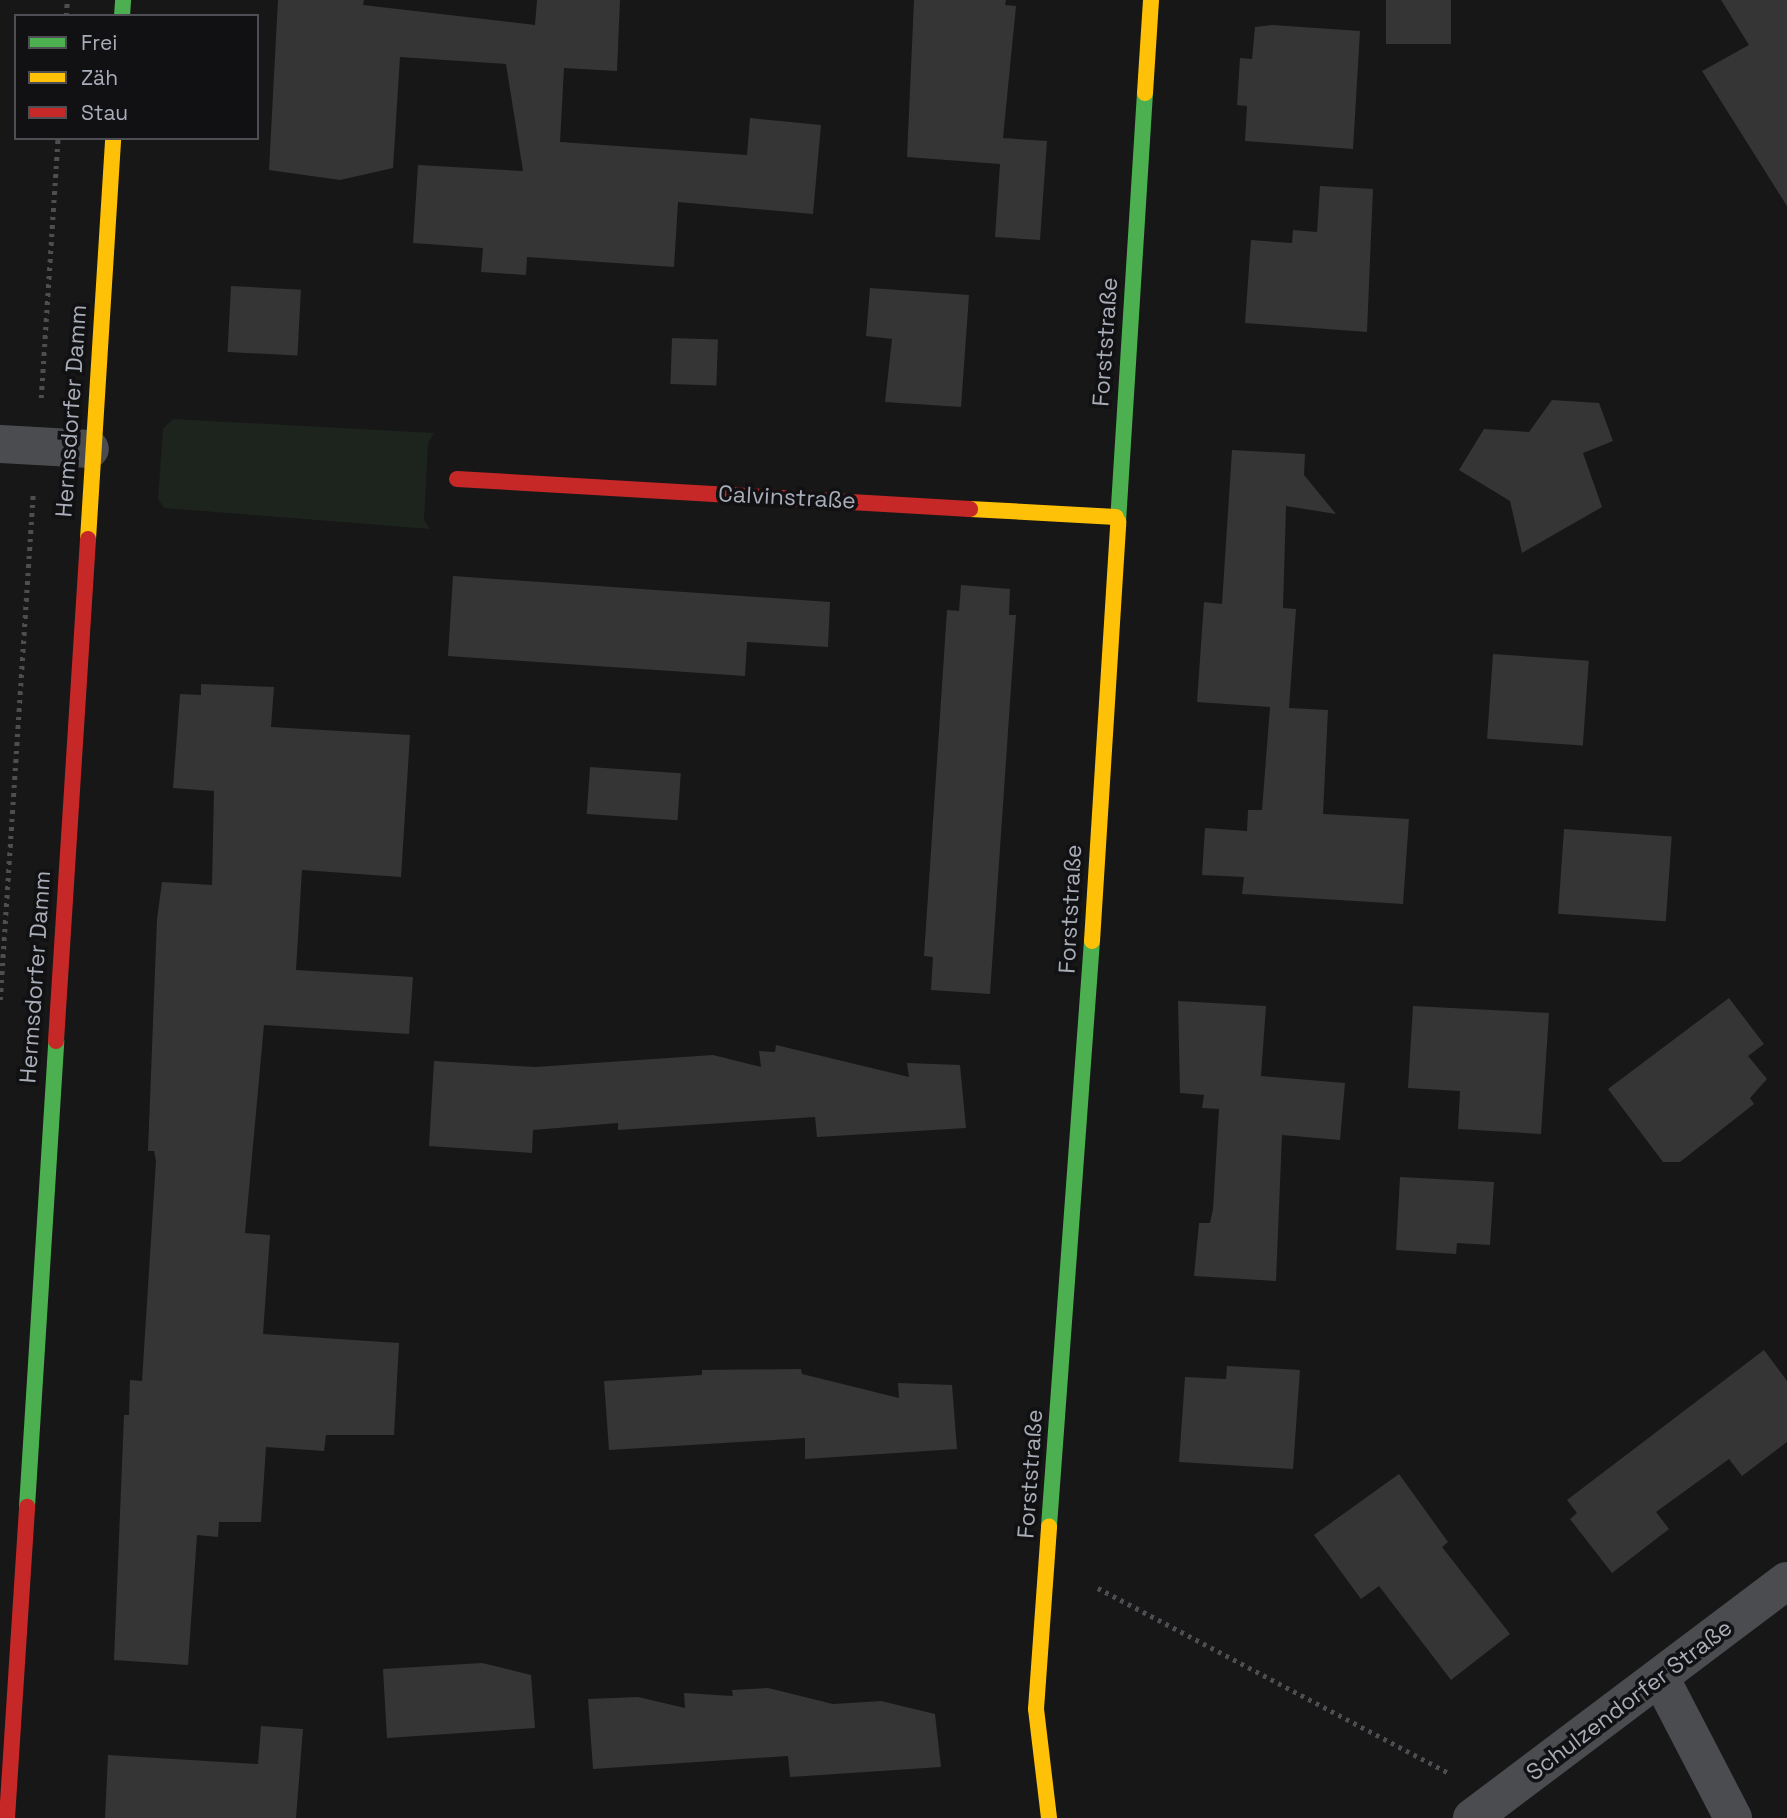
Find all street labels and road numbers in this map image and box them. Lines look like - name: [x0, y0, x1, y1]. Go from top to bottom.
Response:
- street label: Forststraße: [1087, 277, 1123, 407]
- street label: Hermsdorfer Damm: [50, 304, 92, 518]
- street label: Calvinstraße: [717, 480, 857, 514]
- street label: Forststraße: [1053, 844, 1087, 974]
- street label: Hermsdorfer Damm: [14, 870, 56, 1084]
- street label: Forststraße: [1012, 1409, 1048, 1539]
- street label: Schulzendorfer Straße: [1521, 1614, 1737, 1786]

